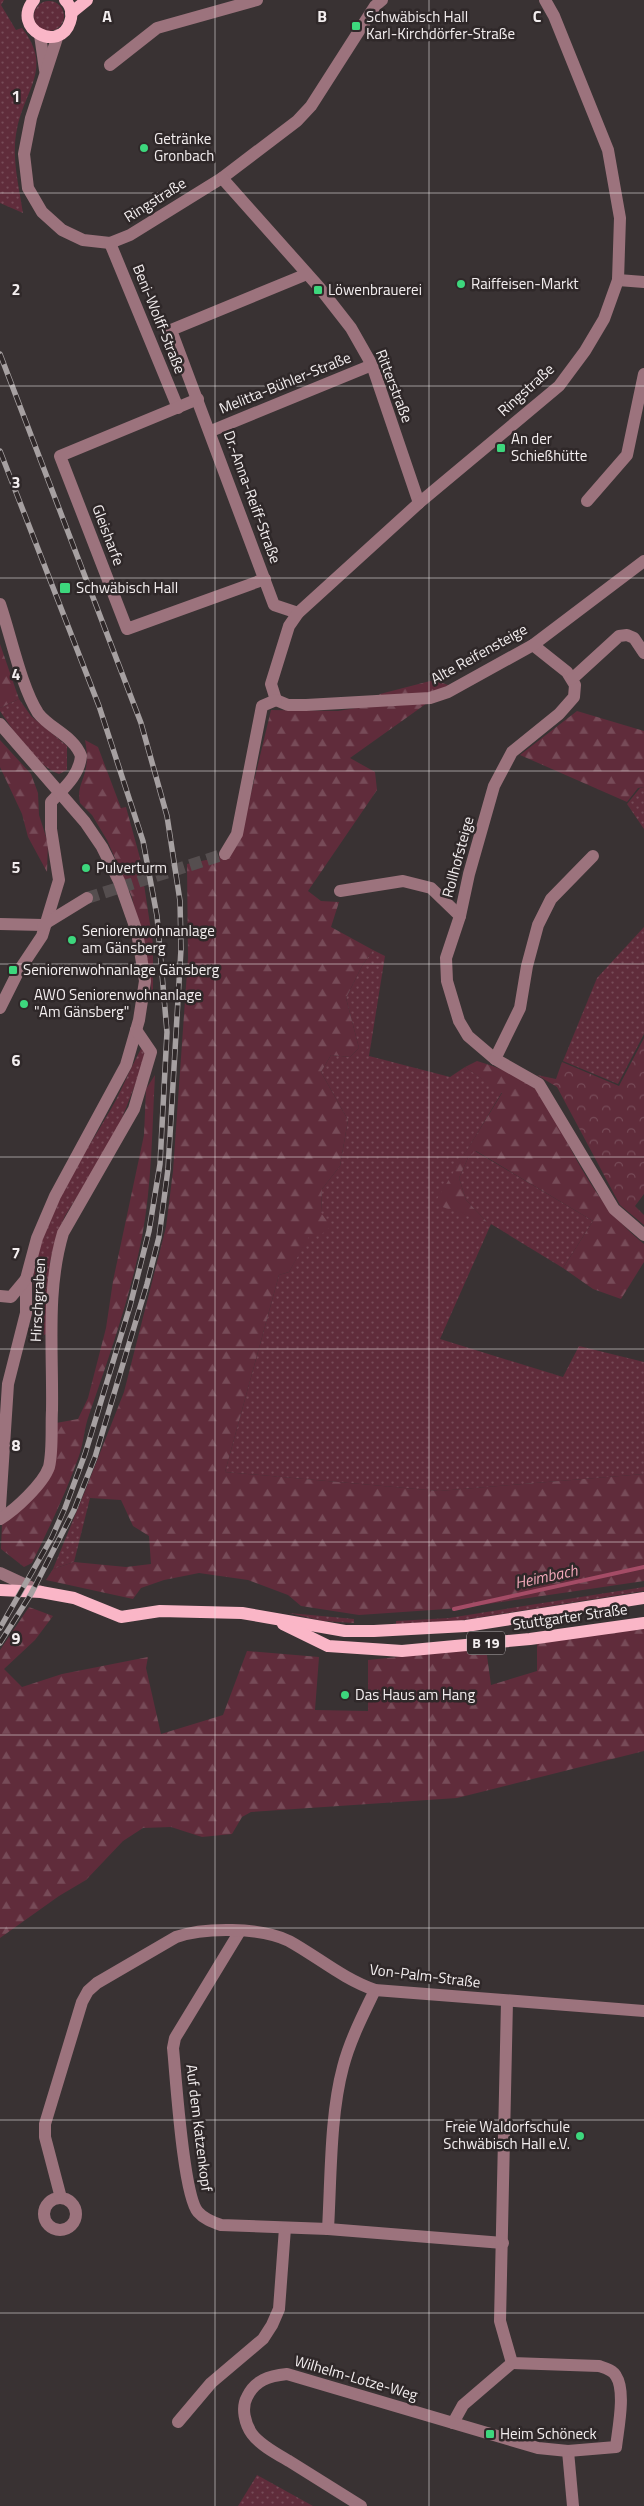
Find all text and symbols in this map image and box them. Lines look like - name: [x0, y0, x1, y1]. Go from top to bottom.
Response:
- text: A: [102, 4, 112, 28]
- text: B: [317, 4, 327, 28]
- text: C: [533, 4, 542, 28]
- place label: Schwäbisch Hall Karl-Kirchdörfer-Straße: [366, 5, 515, 45]
- marker: Schwäbisch Hall Karl-Kirchdörfer-Straße: [350, 20, 362, 32]
- text: 1: [12, 84, 20, 108]
- place label: Getränke Gronbach: [154, 127, 214, 167]
- marker: Getränke Gronbach: [138, 142, 150, 154]
- street label: Ringstraße: [119, 171, 190, 228]
- street label: Beni-Wolff-Straße: [127, 261, 192, 377]
- place label: Raiffeisen-Markt: [471, 272, 579, 295]
- text: 2: [12, 277, 20, 301]
- place label: Löwenbrauerei: [328, 278, 422, 301]
- marker: Raiffeisen-Markt: [455, 278, 467, 290]
- marker: Löwenbrauerei: [312, 284, 324, 296]
- street label: Melitta-Bühler-Straße: [215, 346, 354, 420]
- street label: Ritterstraße: [370, 346, 419, 426]
- street label: Ringstraße: [492, 358, 559, 421]
- street label: Dr.-Anna-Reiff-Straße: [218, 427, 287, 566]
- place label: An der Schießhütte: [511, 427, 587, 467]
- marker: An der Schießhütte: [495, 442, 507, 454]
- text: 3: [12, 470, 20, 494]
- street label: Gleisharfe: [86, 501, 131, 569]
- place label: Schwäbisch Hall: [76, 576, 178, 599]
- marker: Schwäbisch Hall: [58, 581, 72, 595]
- street label: Alte Reifensteige: [426, 617, 531, 690]
- text: 4: [12, 662, 21, 686]
- street label: Rollhofsteige: [436, 814, 479, 900]
- text: 5: [12, 855, 21, 879]
- place label: Pulverturm: [96, 856, 167, 879]
- marker: Pulverturm: [80, 862, 92, 874]
- place label: Seniorenwohnanlage am Gänsberg: [82, 919, 215, 959]
- marker: Seniorenwohnanlage am Gänsberg: [66, 934, 78, 946]
- place label: Seniorenwohnanlage Gänsberg: [23, 958, 219, 981]
- marker: Seniorenwohnanlage Gänsberg: [7, 964, 19, 976]
- place label: AWO Seniorenwohnanlage "Am Gänsberg": [34, 983, 202, 1023]
- marker: AWO Seniorenwohnanlage "Am Gänsberg": [18, 998, 30, 1010]
- text: 6: [12, 1048, 21, 1072]
- text: 7: [12, 1241, 20, 1265]
- street label: Hirschgraben: [24, 1257, 51, 1343]
- text: 8: [12, 1433, 21, 1457]
- water label: Heimbach: [512, 1557, 581, 1594]
- street label: Stuttgarter Straße: [511, 1597, 629, 1636]
- text: 9: [12, 1626, 21, 1650]
- road number: B 19: [467, 1632, 505, 1655]
- place label: Das Haus am Hang: [355, 1683, 475, 1706]
- marker: Das Haus am Hang: [339, 1689, 351, 1701]
- street label: Von-Palm-Straße: [368, 1957, 482, 1994]
- street label: Auf dem Katzenkopf: [180, 2063, 219, 2193]
- place label: Freie Waldorfschule Schwäbisch Hall e.V.: [443, 2115, 570, 2155]
- marker: Freie Waldorfschule Schwäbisch Hall e.V.: [574, 2130, 586, 2142]
- street label: Wilhelm-Lotze-Weg: [292, 2349, 421, 2406]
- place label: Heim Schöneck: [500, 2422, 597, 2445]
- marker: Heim Schöneck: [484, 2428, 496, 2440]

